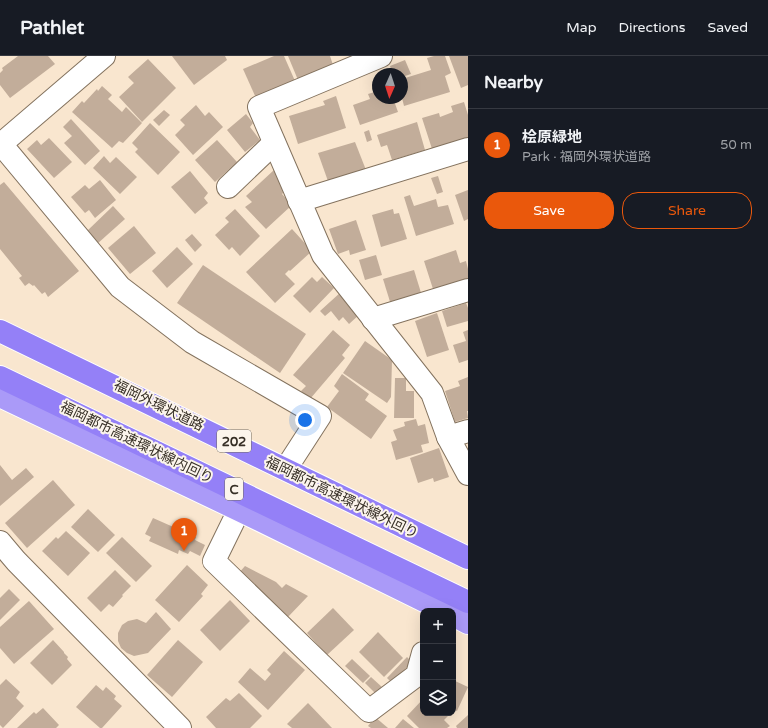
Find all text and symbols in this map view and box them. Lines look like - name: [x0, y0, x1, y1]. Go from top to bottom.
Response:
- text: Pathlet: [20, 17, 84, 39]
- text: Map: [566, 19, 597, 36]
- text: Directions: [619, 19, 686, 36]
- text: Saved: [708, 19, 748, 36]
- north arrow: [372, 68, 408, 104]
- text: Nearby: [484, 72, 543, 93]
- text: 桧原緑地: [522, 128, 582, 146]
- text: 1: [493, 137, 501, 153]
- text: 50 m: [720, 137, 752, 153]
- text: Park · 福岡外環状道路: [522, 149, 651, 165]
- button: Save: [484, 192, 614, 229]
- button: Share: [622, 192, 752, 229]
- street label: 福岡外環状道路: [111, 376, 207, 435]
- street label: 福岡都市高速環状線内回り: [58, 398, 216, 487]
- your location: [295, 410, 315, 430]
- road number: 202: [217, 430, 251, 452]
- street label: 福岡都市高速環状線外回り: [263, 453, 421, 542]
- road number: C: [225, 478, 243, 500]
- pin: 1: [171, 518, 197, 551]
- map controls: [420, 608, 456, 716]
- button: +: [420, 608, 456, 644]
- button: −: [420, 644, 456, 680]
- button: layers: [420, 680, 456, 716]

